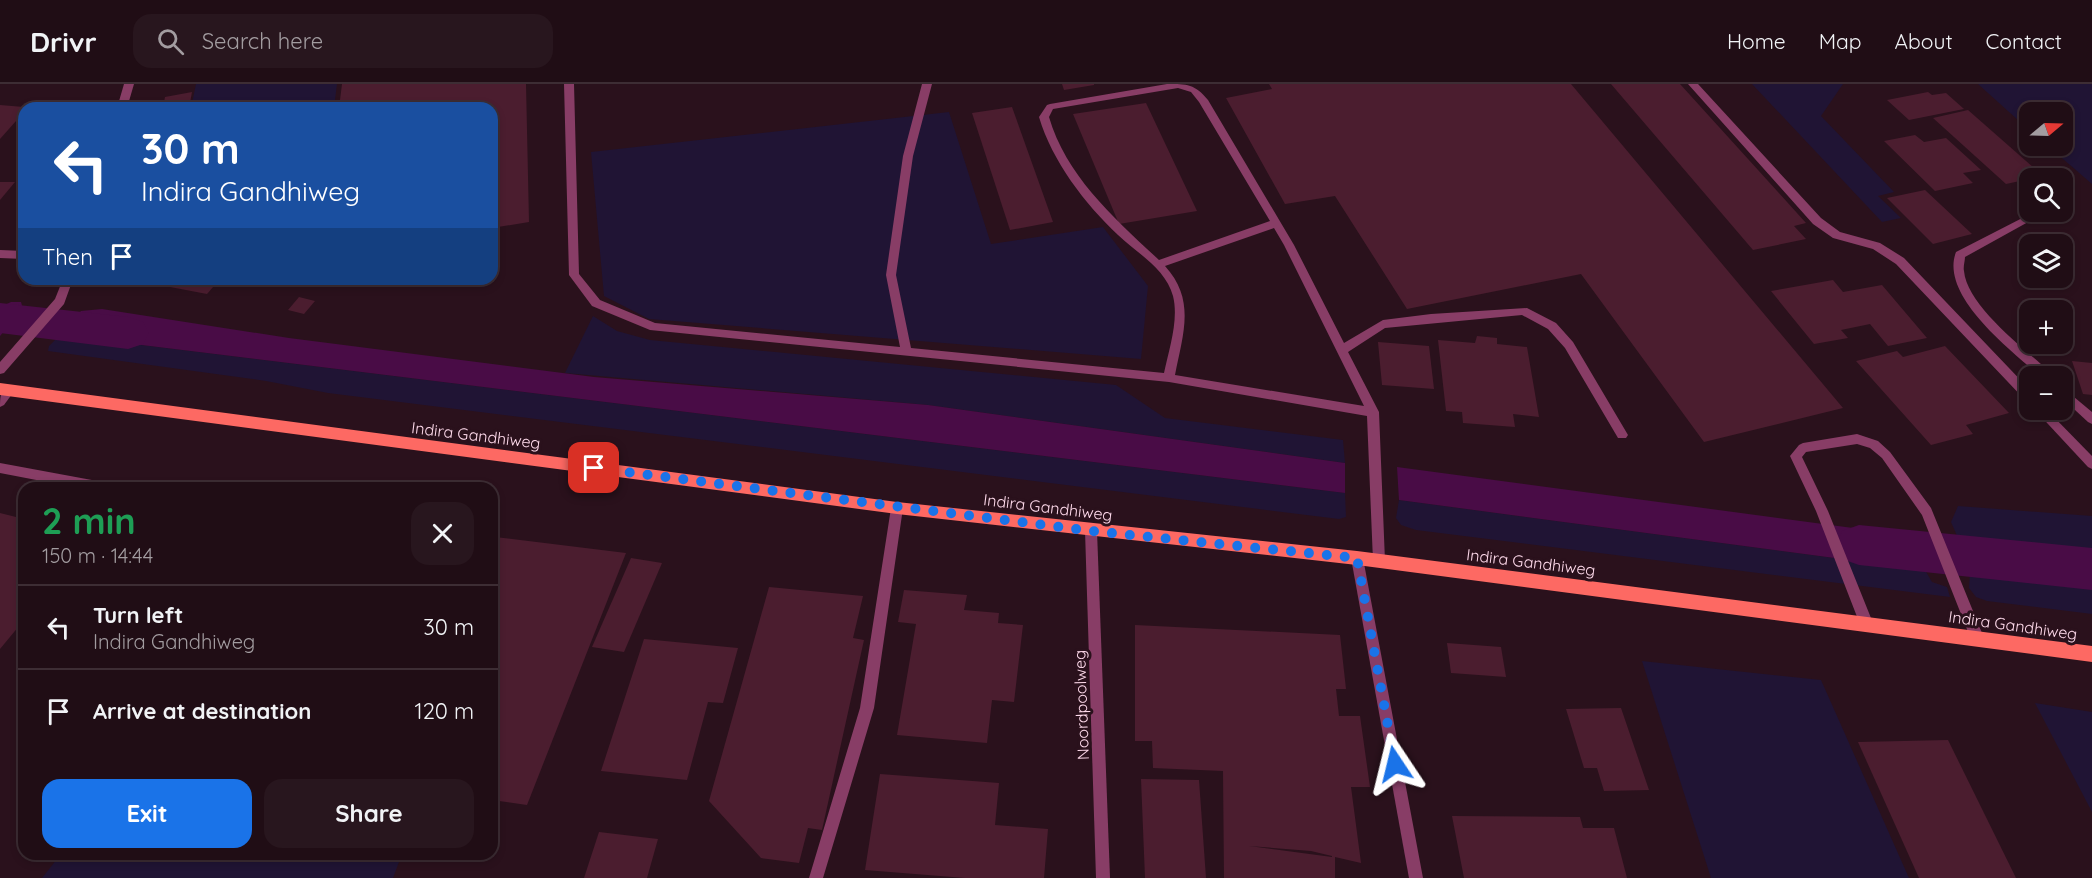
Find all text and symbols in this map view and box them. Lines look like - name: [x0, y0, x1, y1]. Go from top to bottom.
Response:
- search box: [133, 14, 553, 68]
- text: Drivr: [30, 24, 97, 59]
- icon: search: [154, 25, 187, 58]
- text: Search here: [202, 27, 323, 55]
- text: Home: [1727, 28, 1786, 54]
- text: Map: [1819, 28, 1862, 54]
- text: About: [1895, 28, 1953, 54]
- text: Contact: [1986, 28, 2062, 54]
- north arrow: [2019, 102, 2073, 156]
- map controls: [2019, 102, 2073, 420]
- text: 30 m: [141, 122, 240, 175]
- icon: left: [42, 126, 120, 204]
- button: search: [2019, 168, 2073, 222]
- text: Indira Gandhiweg: [141, 174, 360, 208]
- button: layers: [2019, 234, 2073, 288]
- icon: arrive: [105, 240, 138, 273]
- text: Then: [42, 243, 93, 271]
- button: +: [2019, 300, 2073, 354]
- button: −: [2019, 366, 2073, 420]
- street label: Indira Gandhiweg: [410, 417, 542, 453]
- pin: [568, 442, 619, 493]
- icon: arrive: [577, 451, 610, 484]
- street label: Indira Gandhiweg: [982, 489, 1114, 525]
- text: 2 min: [42, 498, 136, 543]
- button: close: [411, 502, 474, 565]
- text: 150 m · 14:44: [42, 543, 153, 568]
- street label: Indira Gandhiweg: [1465, 544, 1597, 580]
- text: Turn left: [93, 601, 183, 629]
- street label: Indira Gandhiweg: [1947, 606, 2079, 644]
- icon: left: [42, 611, 75, 644]
- text: 30 m: [423, 613, 474, 641]
- text: Indira Gandhiweg: [93, 629, 255, 654]
- street label: Noordpoolweg: [1069, 650, 1093, 760]
- icon: arrive: [42, 695, 75, 728]
- text: Arrive at destination: [93, 697, 311, 725]
- text: 120 m: [415, 697, 474, 725]
- position arrow: [1363, 732, 1427, 796]
- button: Exit: [42, 779, 252, 848]
- button: Share: [264, 779, 474, 848]

